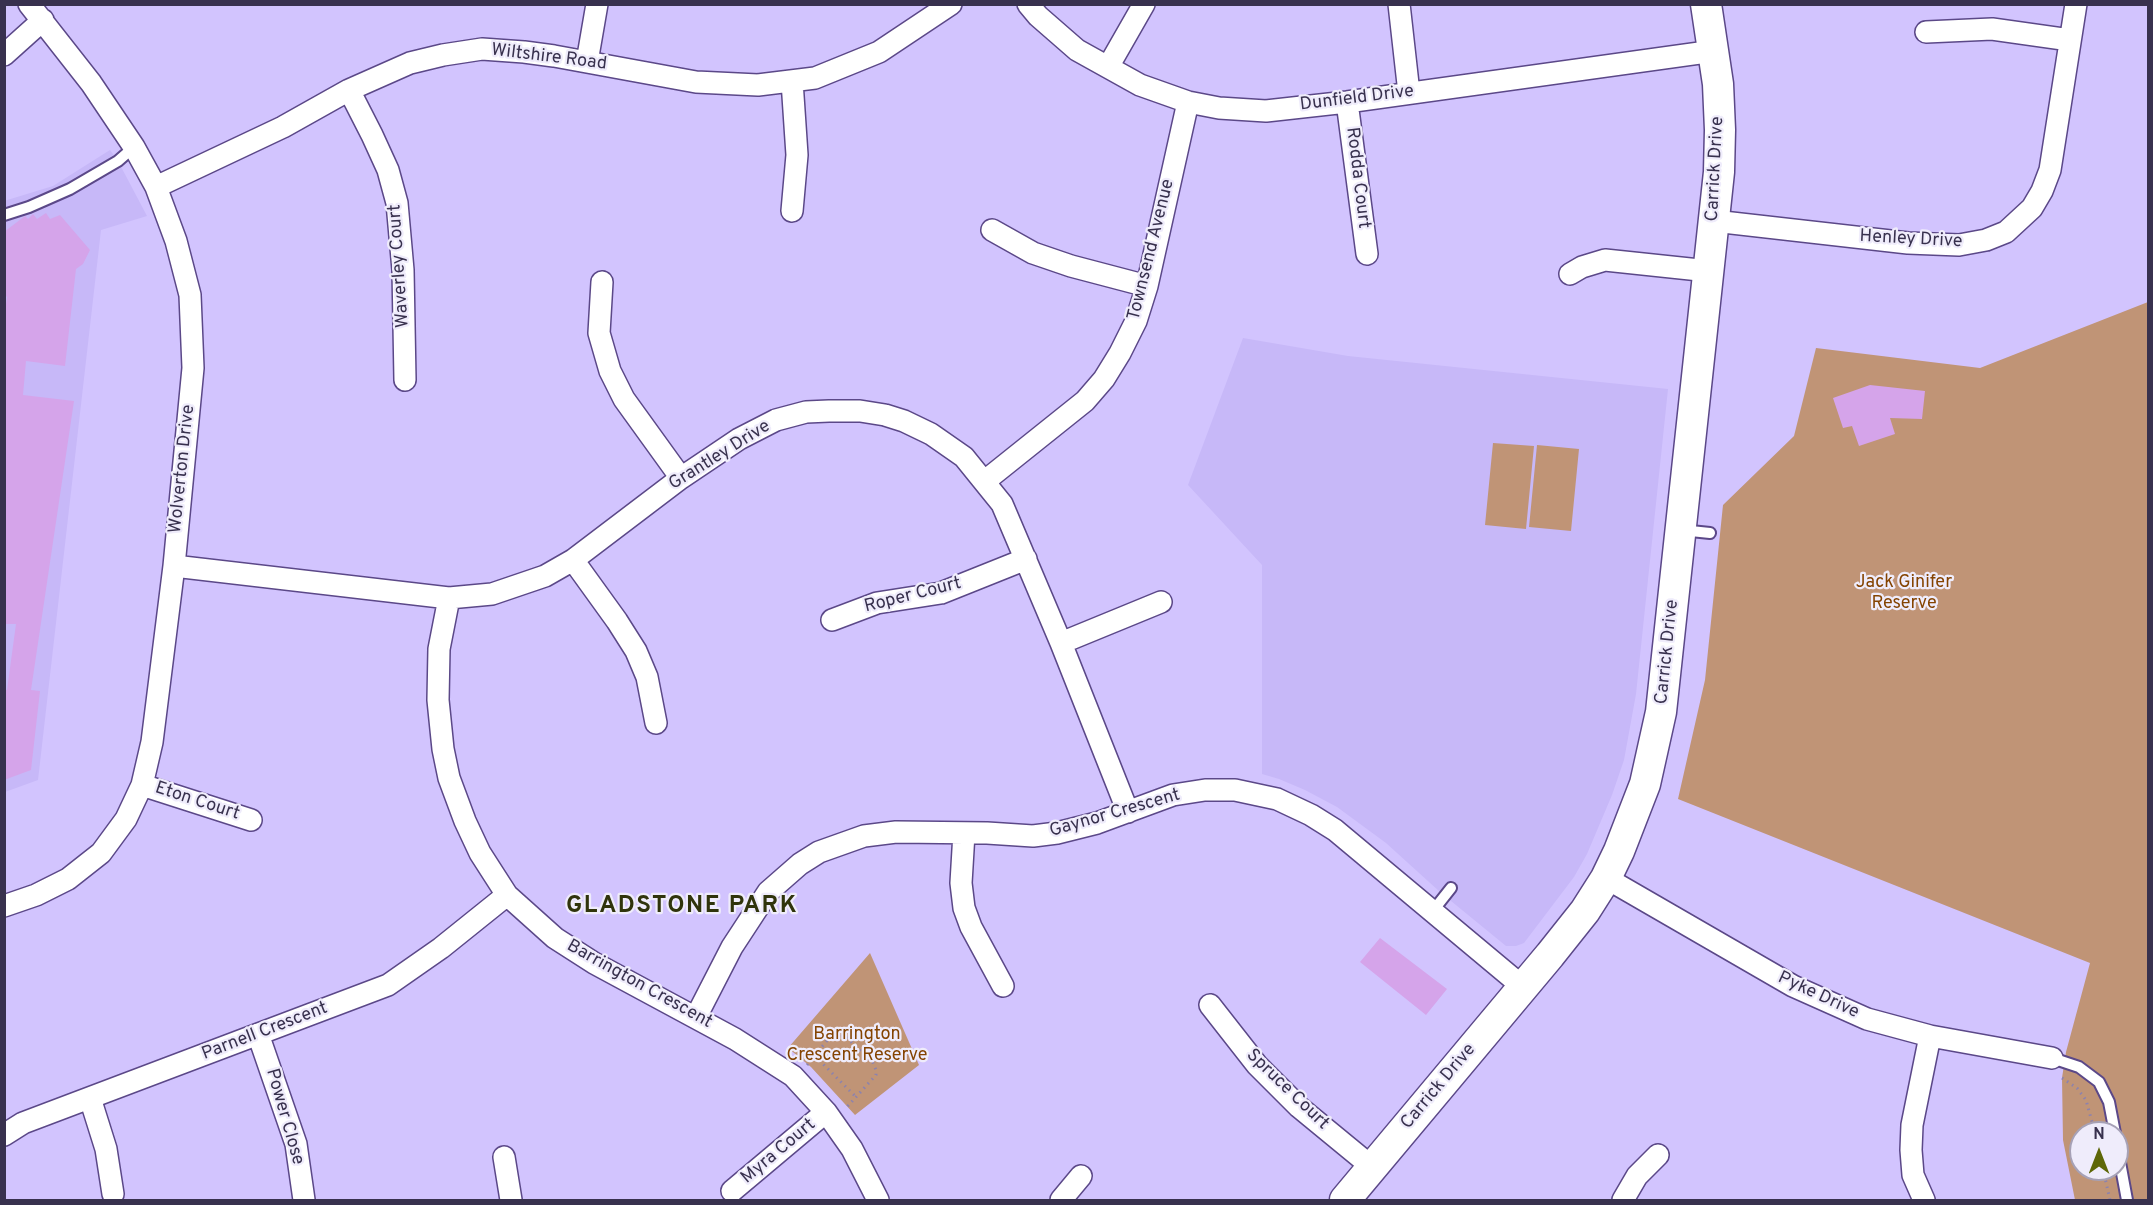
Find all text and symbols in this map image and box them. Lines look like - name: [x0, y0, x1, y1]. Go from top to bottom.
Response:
- street label: Wiltshire Road: [490, 40, 608, 76]
- street label: Dunfield Drive: [1299, 81, 1415, 117]
- street label: Carrick Drive: [1702, 116, 1730, 222]
- street label: Rodda Court: [1340, 126, 1374, 230]
- street label: Townsend Avenue: [1124, 177, 1180, 323]
- street label: Waverley Court: [385, 203, 415, 329]
- street label: Henley Drive: [1859, 227, 1963, 253]
- street label: Wolverton Drive: [165, 404, 201, 534]
- street label: Grantley Drive: [665, 416, 775, 496]
- park label: Jack Ginifer Reserve: [1856, 572, 1952, 614]
- street label: Roper Court: [862, 574, 964, 618]
- street label: Carrick Drive: [1652, 599, 1684, 705]
- street label: Eton Court: [152, 778, 242, 826]
- street label: Gaynor Crescent: [1047, 785, 1183, 843]
- district label: GLADSTONE PARK: [566, 893, 798, 921]
- street label: Barrington Crescent: [562, 936, 716, 1034]
- street label: Pyke Drive: [1774, 968, 1862, 1024]
- street label: Parnell Crescent: [199, 998, 331, 1066]
- park label: Barrington Crescent Reserve: [787, 1024, 927, 1066]
- street label: Carrick Drive: [1397, 1040, 1481, 1134]
- street label: Spruce Court: [1241, 1045, 1333, 1135]
- street label: Power Close: [260, 1066, 308, 1168]
- street label: Myra Court: [737, 1115, 821, 1189]
- north arrow: [2069, 1121, 2129, 1181]
- text: N: [2093, 1125, 2105, 1145]

